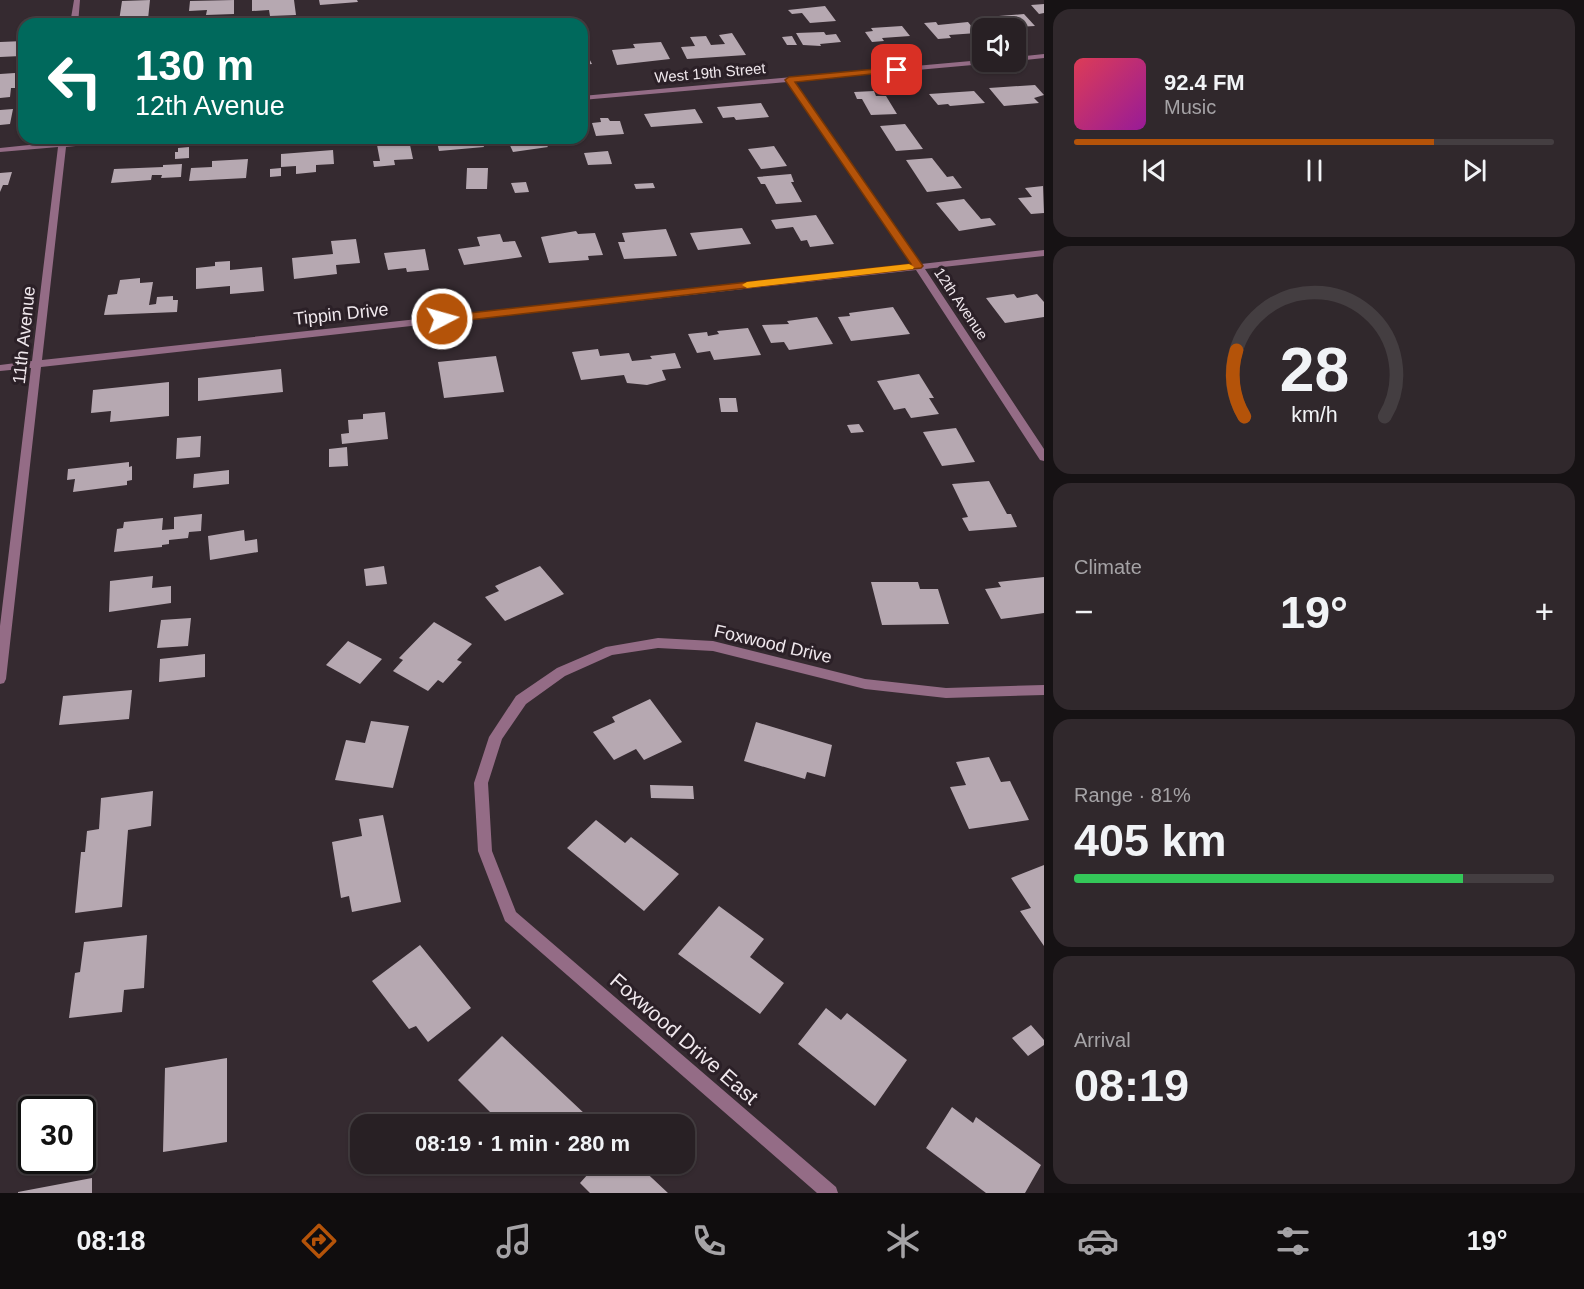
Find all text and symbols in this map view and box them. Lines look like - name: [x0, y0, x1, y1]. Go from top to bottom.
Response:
- map controls: [972, 18, 1026, 72]
- button: sound: [972, 18, 1026, 72]
- icon: left: [36, 42, 114, 120]
- text: 130 m: [135, 42, 254, 89]
- pin: [871, 44, 922, 95]
- icon: arrive: [880, 53, 913, 86]
- street label: West 19th Street: [654, 59, 767, 86]
- text: 92.4 FM: [1164, 70, 1245, 95]
- text: 12th Avenue: [135, 91, 285, 121]
- text: Music: [1164, 96, 1216, 118]
- icon: previous: [1138, 154, 1171, 187]
- icon: pause: [1298, 154, 1331, 187]
- icon: next: [1458, 154, 1491, 187]
- street label: 12th Avenue: [931, 265, 992, 343]
- street label: 11th Avenue: [9, 285, 39, 385]
- position arrow: [410, 287, 474, 351]
- street label: Tippin Drive: [293, 299, 389, 329]
- text: 28: [1279, 335, 1349, 404]
- text: km/h: [1291, 403, 1337, 427]
- text: Climate: [1074, 556, 1142, 578]
- text: 19°: [1280, 587, 1348, 638]
- text: −: [1074, 593, 1093, 630]
- text: +: [1535, 593, 1554, 630]
- street label: Foxwood Drive: [712, 621, 834, 667]
- text: Range · 81%: [1074, 784, 1191, 806]
- text: 405 km: [1074, 815, 1227, 866]
- street label: Foxwood Drive East: [606, 968, 763, 1109]
- text: Arrival: [1074, 1029, 1131, 1051]
- text: 08:19: [1074, 1060, 1189, 1111]
- speed limit sign: 30: [18, 1096, 96, 1174]
- text: 08:19 · 1 min · 280 m: [415, 1131, 630, 1156]
- icon: directions: [298, 1220, 340, 1262]
- icon: music: [493, 1220, 535, 1262]
- icon: phone: [688, 1220, 730, 1262]
- icon: climate: [882, 1220, 924, 1262]
- icon: car: [1077, 1220, 1119, 1262]
- icon: filters: [1272, 1220, 1314, 1262]
- text: 08:18: [76, 1226, 145, 1256]
- text: 19°: [1467, 1226, 1508, 1256]

